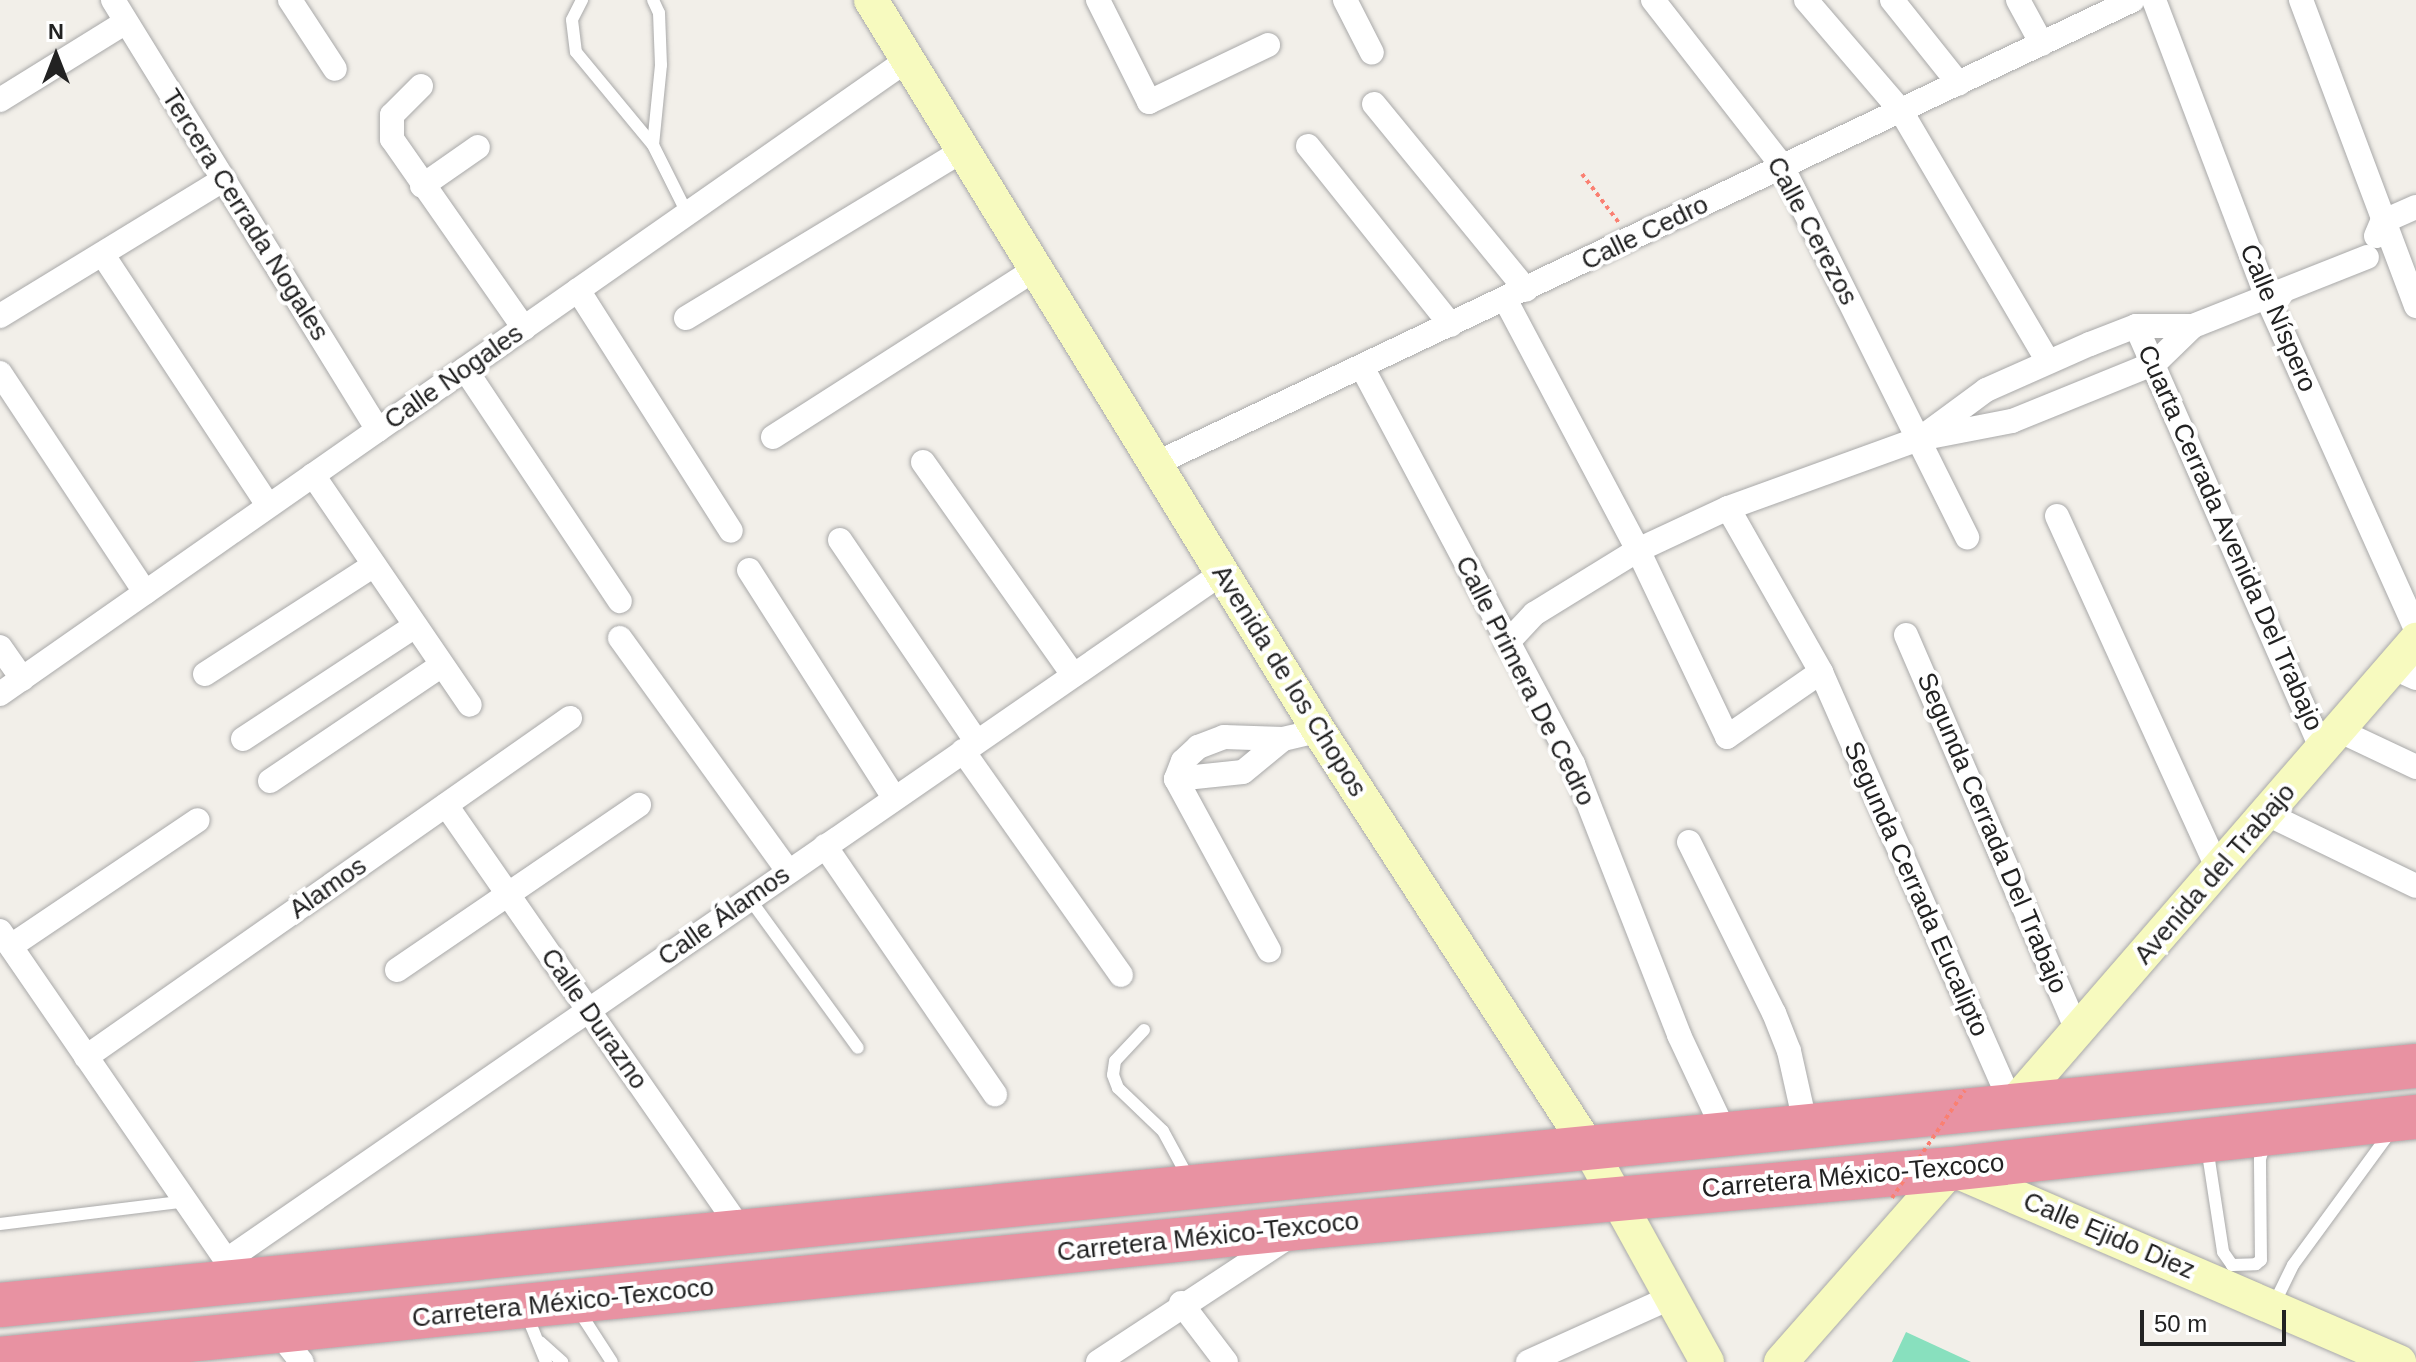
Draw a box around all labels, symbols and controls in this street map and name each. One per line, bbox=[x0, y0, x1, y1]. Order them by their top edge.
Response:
north arrow bbox=[16, 16, 96, 96]
text: N bbox=[48, 19, 64, 44]
street label: Tercera Cerrada Nogales bbox=[155, 84, 335, 346]
street label: Calle Cerezos bbox=[1760, 152, 1864, 310]
street label: Calle Cedro bbox=[1576, 189, 1714, 277]
street label: Calle Níspero bbox=[2233, 239, 2323, 397]
street label: Calle Nogales bbox=[379, 318, 529, 436]
street label: Cuarta Cerrada Avenida Del Trabajo bbox=[2130, 340, 2330, 736]
street label: Calle Primera De Cedro bbox=[1448, 551, 1602, 811]
street label: Avenida de los Chopos bbox=[1205, 560, 1373, 802]
street label: Segunda Cerrada Del Trabajo bbox=[1910, 668, 2074, 998]
street label: Segunda Cerrada Eucalipto bbox=[1837, 737, 1995, 1041]
street label: Avenida del Trabajo bbox=[2128, 777, 2302, 971]
street label: Alamos bbox=[284, 850, 372, 926]
street label: Calle Álamos bbox=[652, 859, 796, 973]
street label: Calle Durazno bbox=[534, 943, 654, 1095]
street label: Carretera México-Texcoco bbox=[1701, 1147, 2005, 1205]
street label: Calle Ejido Diez bbox=[2018, 1186, 2200, 1286]
street label: Carretera México-Texcoco bbox=[1055, 1206, 1361, 1268]
street label: Carretera México-Texcoco bbox=[410, 1272, 716, 1334]
scale bar bbox=[2144, 1294, 2290, 1344]
text: 50 m bbox=[2154, 1310, 2207, 1337]

